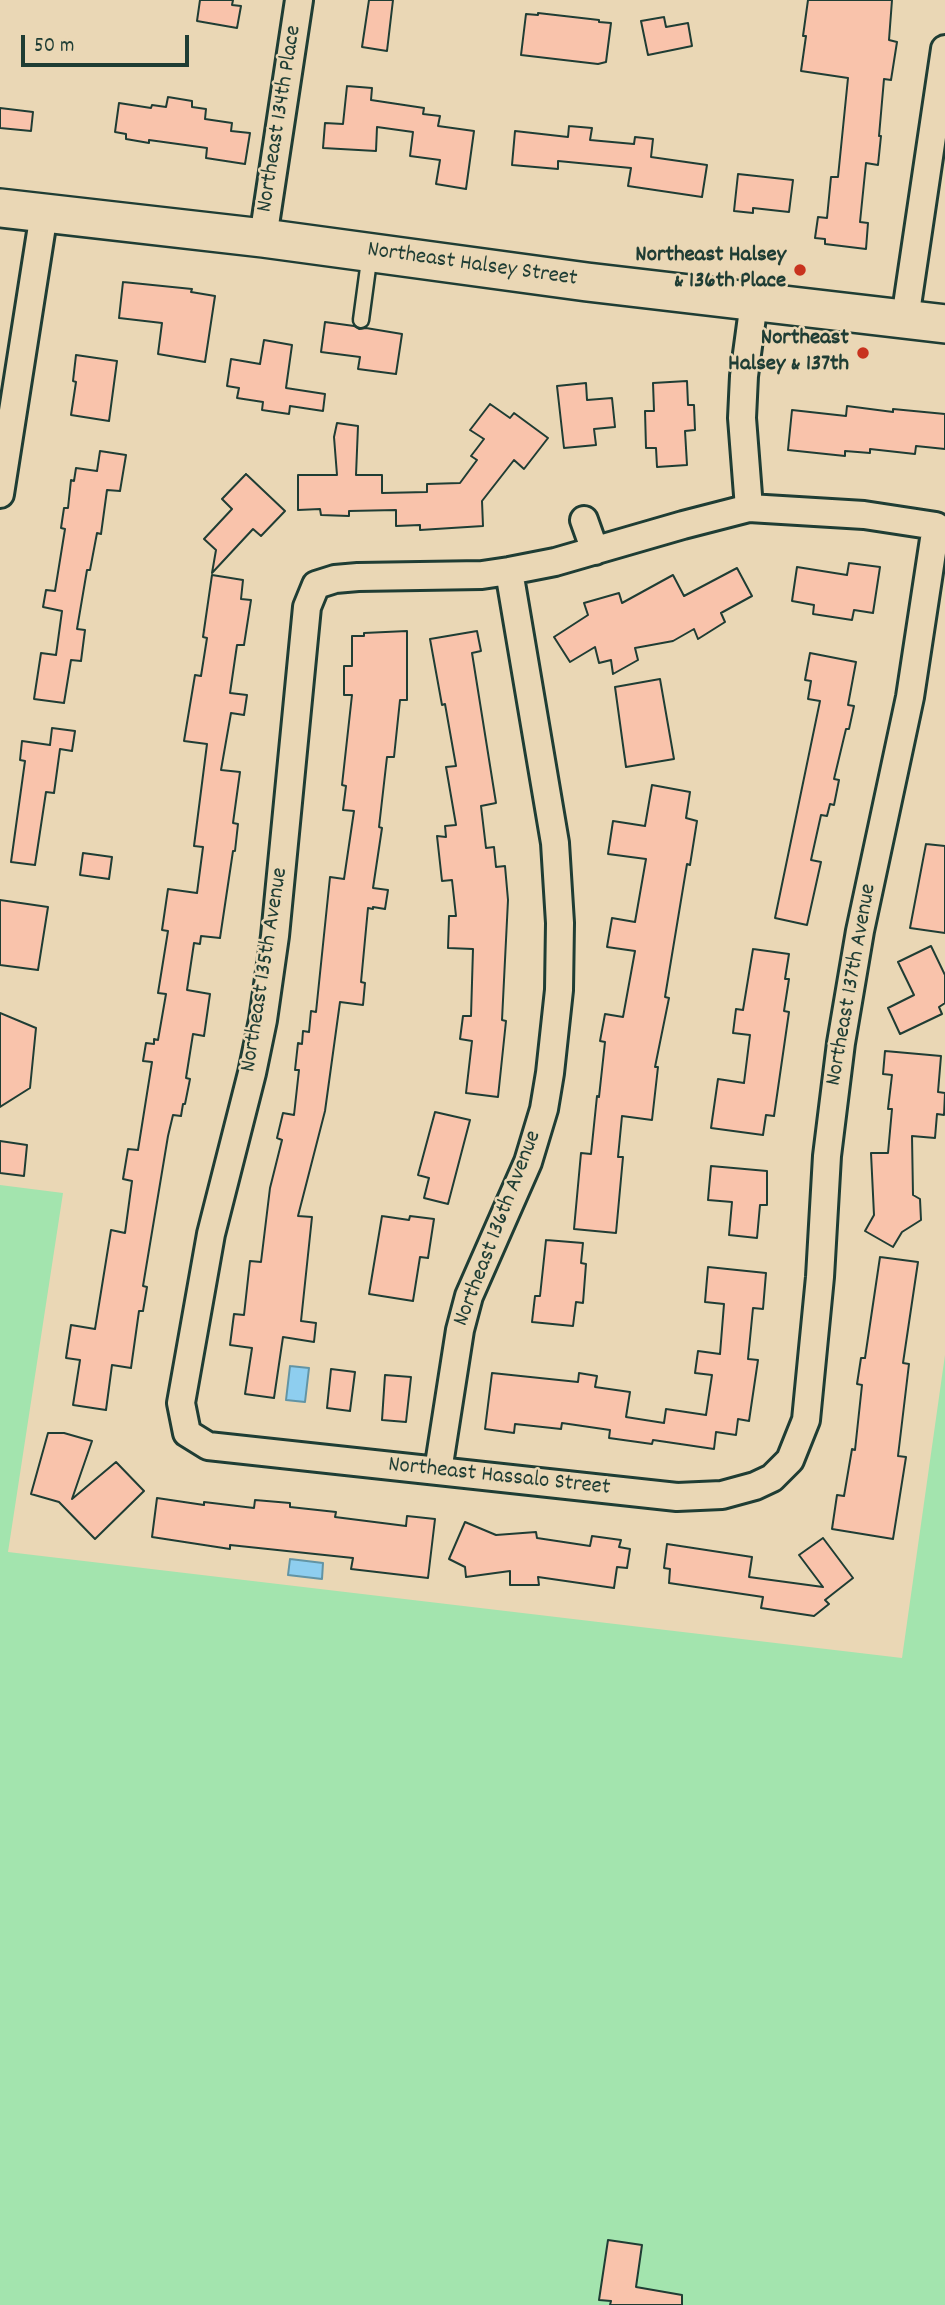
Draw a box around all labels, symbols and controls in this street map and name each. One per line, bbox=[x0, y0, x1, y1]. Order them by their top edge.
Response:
scale bar bbox=[24, 21, 192, 65]
street label: Northeast 134th Place bbox=[253, 24, 309, 214]
text: 50 m bbox=[34, 32, 74, 62]
street label: Northeast Halsey Street bbox=[365, 238, 579, 294]
place label: Northeast Halsey & 136th Place bbox=[635, 243, 786, 297]
marker: Northeast Halsey & 136th Place bbox=[792, 262, 808, 278]
place label: Northeast Halsey & 137th bbox=[728, 326, 849, 380]
marker: Northeast Halsey & 137th bbox=[855, 345, 871, 361]
street label: Northeast 135th Avenue bbox=[236, 866, 296, 1074]
street label: Northeast 137th Avenue bbox=[822, 882, 884, 1088]
street label: Northeast 136th Avenue bbox=[449, 1127, 549, 1331]
street label: Northeast Hassalo Street bbox=[387, 1453, 611, 1503]

